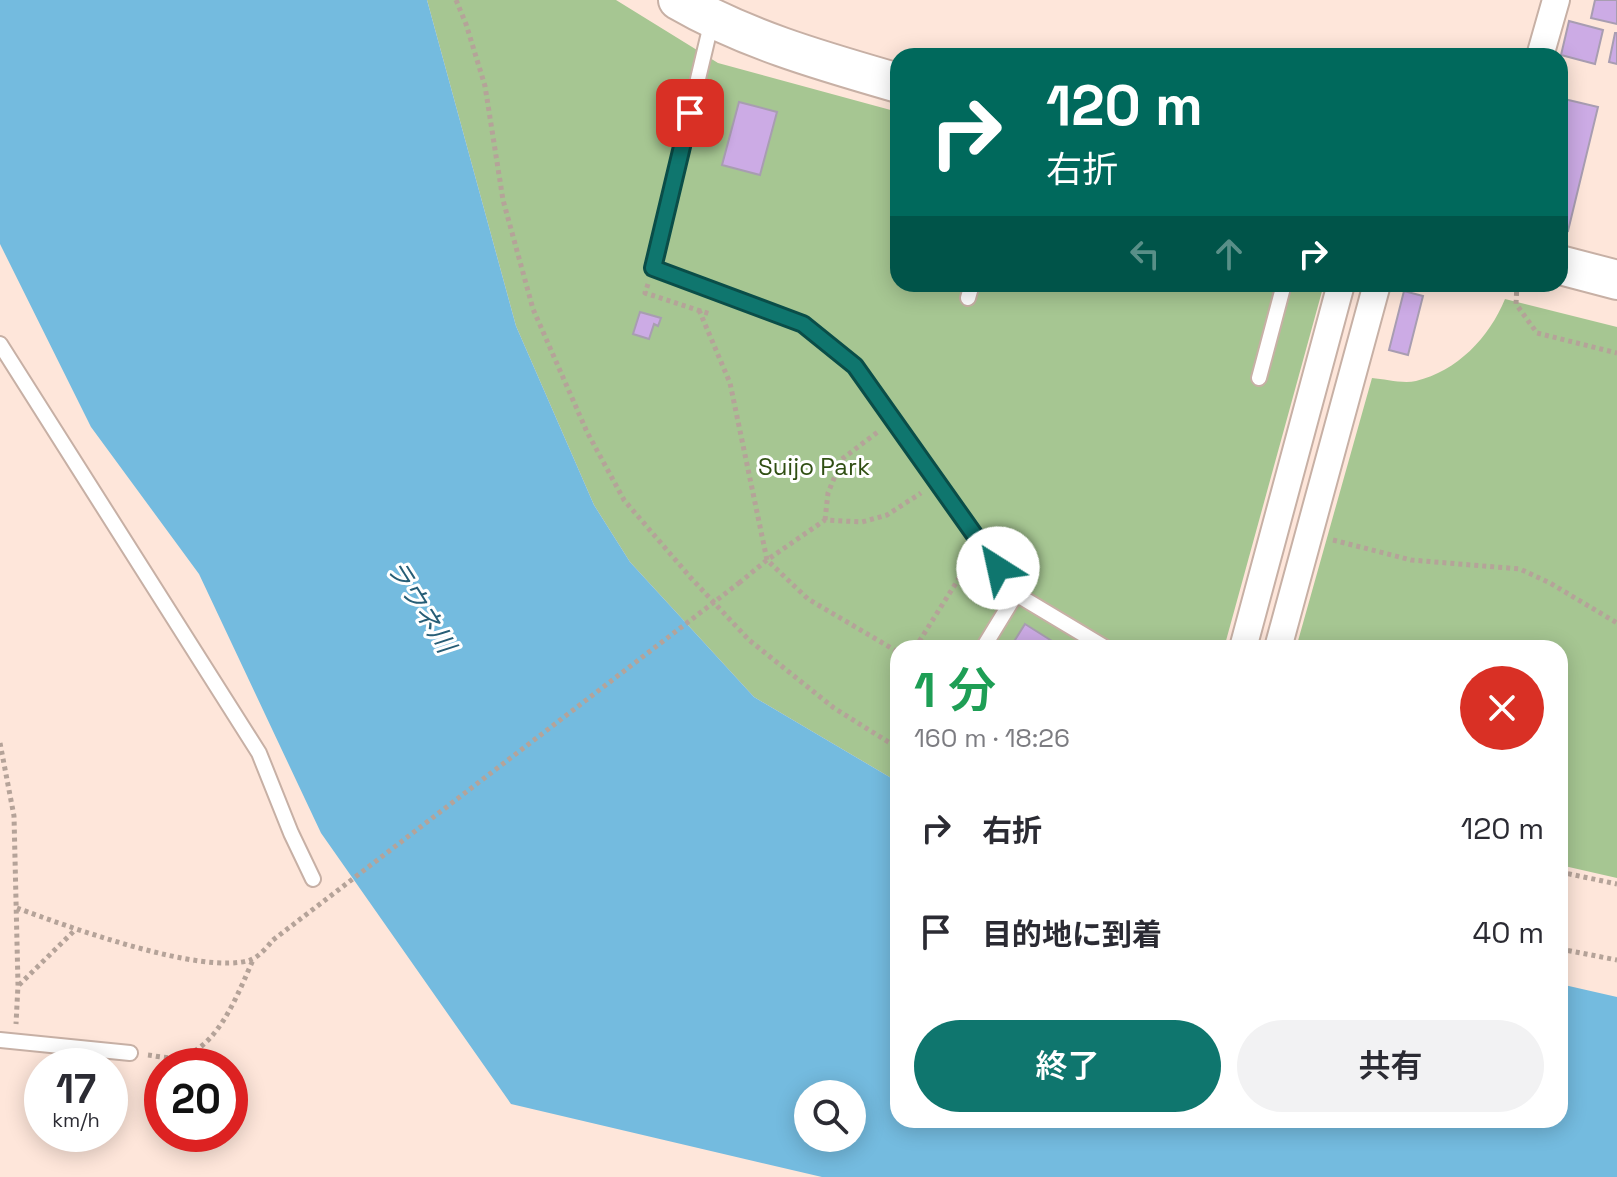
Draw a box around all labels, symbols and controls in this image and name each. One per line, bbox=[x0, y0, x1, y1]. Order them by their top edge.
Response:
text: 120 m bbox=[1046, 70, 1203, 141]
pin bbox=[656, 79, 724, 147]
icon: right bbox=[914, 80, 1018, 184]
icon: arrive bbox=[668, 91, 712, 135]
text: 右折 bbox=[1046, 147, 1118, 193]
icon: left bbox=[1123, 232, 1167, 276]
icon: ahead bbox=[1207, 232, 1251, 276]
icon: right bbox=[1291, 232, 1335, 276]
park label: Suijo Park bbox=[758, 451, 870, 482]
position arrow bbox=[956, 526, 1040, 610]
water label: ラウネ川 bbox=[379, 553, 465, 662]
text: 1 分 bbox=[914, 660, 996, 721]
button: close bbox=[1460, 666, 1544, 750]
text: 160 m · 18:26 bbox=[914, 721, 1070, 755]
icon: right bbox=[914, 806, 958, 850]
text: 120 m bbox=[1461, 809, 1544, 848]
text: 右折 bbox=[982, 811, 1042, 850]
icon: arrive bbox=[914, 910, 958, 954]
text: 40 m bbox=[1473, 913, 1544, 952]
text: 目的地に到着 bbox=[982, 915, 1162, 954]
button: 終了 bbox=[914, 1020, 1221, 1112]
button: 共有 bbox=[1237, 1020, 1544, 1112]
speed limit sign: 20 bbox=[144, 1048, 248, 1152]
text: 17 bbox=[56, 1064, 96, 1115]
map controls bbox=[794, 1080, 866, 1152]
button: search bbox=[794, 1080, 866, 1152]
text: km/h bbox=[52, 1107, 100, 1133]

